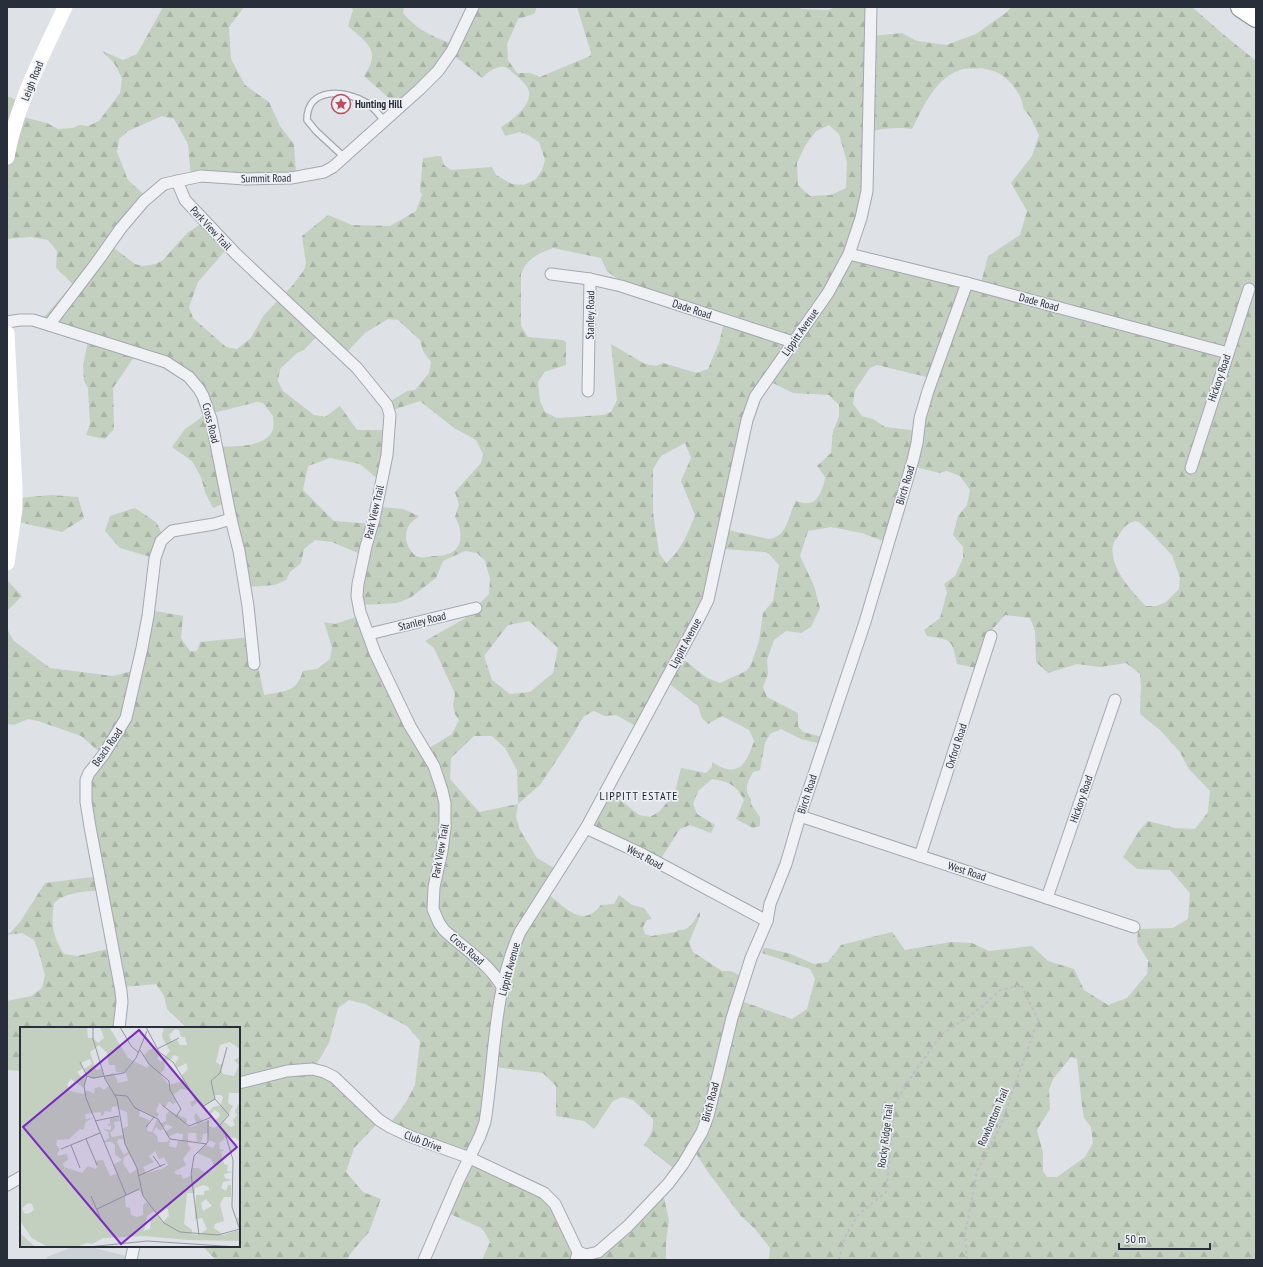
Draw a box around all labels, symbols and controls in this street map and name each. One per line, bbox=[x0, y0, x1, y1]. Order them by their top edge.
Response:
street label: Leigh Road bbox=[18, 59, 46, 103]
place icon: Hunting Hill bbox=[330, 93, 352, 115]
place label: Hunting Hill bbox=[355, 97, 402, 111]
street label: Summit Road bbox=[241, 171, 292, 185]
street label: Park View Trail bbox=[187, 203, 235, 253]
street label: Stanley Road bbox=[583, 290, 597, 340]
street label: Dade Road bbox=[1018, 290, 1061, 314]
street label: Dade Road bbox=[671, 296, 714, 322]
street label: Lippitt Avenue bbox=[779, 305, 822, 358]
street label: Hickory Road bbox=[1204, 352, 1234, 403]
street label: Cross Road bbox=[199, 401, 223, 445]
street label: Birch Road bbox=[892, 463, 918, 506]
street label: Park View Trail bbox=[361, 483, 387, 540]
street label: Stanley Road bbox=[397, 608, 448, 634]
street label: Lippitt Avenue bbox=[666, 615, 704, 670]
street label: Oxford Road bbox=[942, 721, 970, 770]
street label: Beach Road bbox=[89, 725, 125, 769]
street label: Birch Road bbox=[794, 772, 820, 815]
street label: Hickory Road bbox=[1066, 773, 1096, 824]
district label: LIPPITT ESTATE bbox=[599, 788, 679, 803]
street label: Park View Trail bbox=[428, 822, 452, 879]
street label: West Road bbox=[624, 842, 666, 873]
street label: West Road bbox=[946, 858, 988, 884]
street label: Cross Road bbox=[447, 930, 487, 968]
street label: Lippitt Avenue bbox=[495, 940, 523, 997]
inset map bbox=[20, 1027, 240, 1247]
street label: Birch Road bbox=[698, 1080, 722, 1123]
street label: Rowbottom Trail bbox=[974, 1085, 1012, 1148]
street label: Rocky Ridge Trail bbox=[874, 1103, 896, 1169]
street label: Club Drive bbox=[402, 1127, 444, 1155]
scale bar bbox=[1119, 1225, 1210, 1251]
text: 50 m bbox=[1125, 1231, 1146, 1246]

